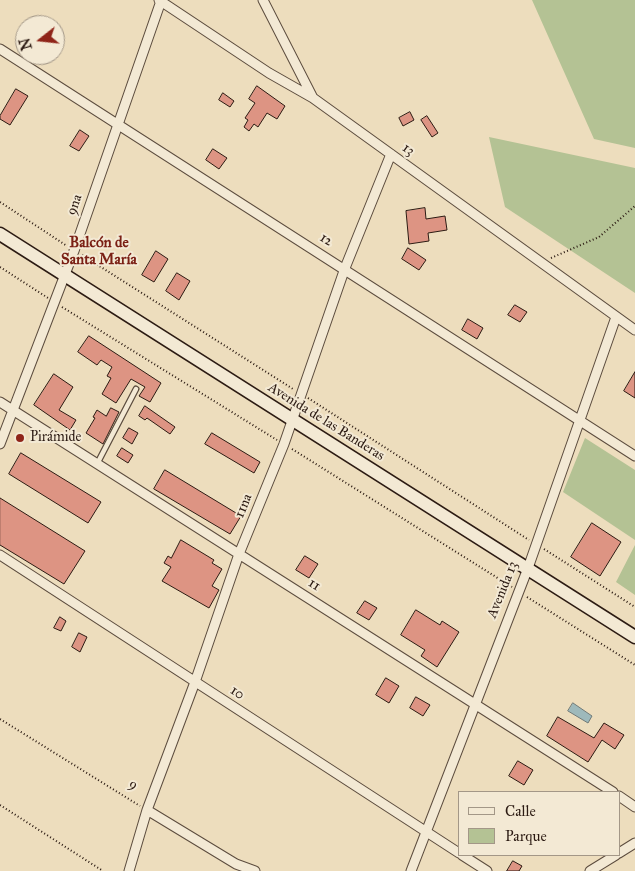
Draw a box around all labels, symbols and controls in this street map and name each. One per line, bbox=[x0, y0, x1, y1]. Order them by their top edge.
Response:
north arrow bbox=[15, 15, 65, 65]
text: N bbox=[16, 36, 36, 52]
street label: 13 bbox=[399, 140, 417, 160]
street label: 9na bbox=[64, 192, 86, 218]
street label: 12 bbox=[316, 230, 336, 250]
district label: Balcón de Santa María bbox=[61, 234, 137, 269]
street label: Avenida de las Banderas bbox=[265, 379, 387, 465]
place label: Pirámide bbox=[30, 430, 81, 446]
marker: Pirámide bbox=[14, 432, 26, 444]
street label: 11na bbox=[232, 491, 256, 521]
street label: Avenida 13 bbox=[484, 559, 522, 621]
street label: 11 bbox=[305, 575, 323, 595]
street label: 10 bbox=[227, 682, 247, 704]
street label: 9 bbox=[125, 776, 141, 794]
legend bbox=[458, 791, 620, 856]
text: Calle bbox=[505, 802, 536, 820]
text: Parque bbox=[505, 827, 547, 845]

